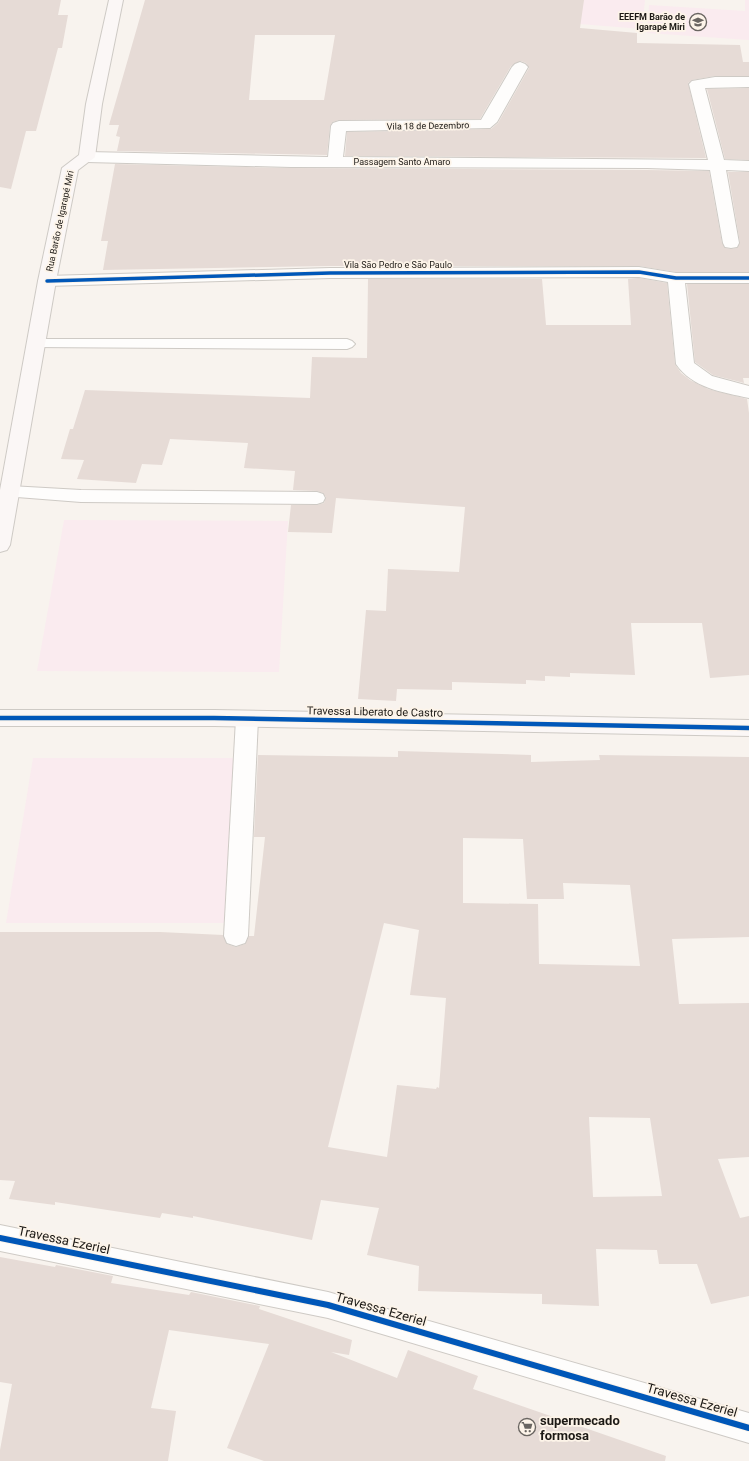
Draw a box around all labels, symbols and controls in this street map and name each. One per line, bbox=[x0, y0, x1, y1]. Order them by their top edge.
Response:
place label: EEEFM Barão de Igarapé Miri bbox=[619, 12, 685, 32]
school or university icon: EEEFM Barão de Igarapé Miri bbox=[688, 12, 708, 32]
street label: Vila 18 de Dezembro bbox=[387, 120, 469, 132]
street label: Passagem Santo Amaro bbox=[354, 157, 450, 167]
street label: Rua Barão de Igarapé Miri bbox=[44, 170, 76, 272]
street label: Vila São Pedro e São Paulo bbox=[344, 260, 452, 270]
street label: Travessa Liberato de Castro bbox=[307, 704, 443, 720]
street label: Travessa Ezeriel bbox=[17, 1223, 111, 1257]
street label: Travessa Ezeriel bbox=[334, 1289, 428, 1329]
street label: Travessa Ezeriel bbox=[645, 1380, 739, 1420]
place label: supermecado formosa bbox=[540, 1413, 620, 1443]
supermarket icon: supermecado formosa bbox=[517, 1417, 537, 1437]

